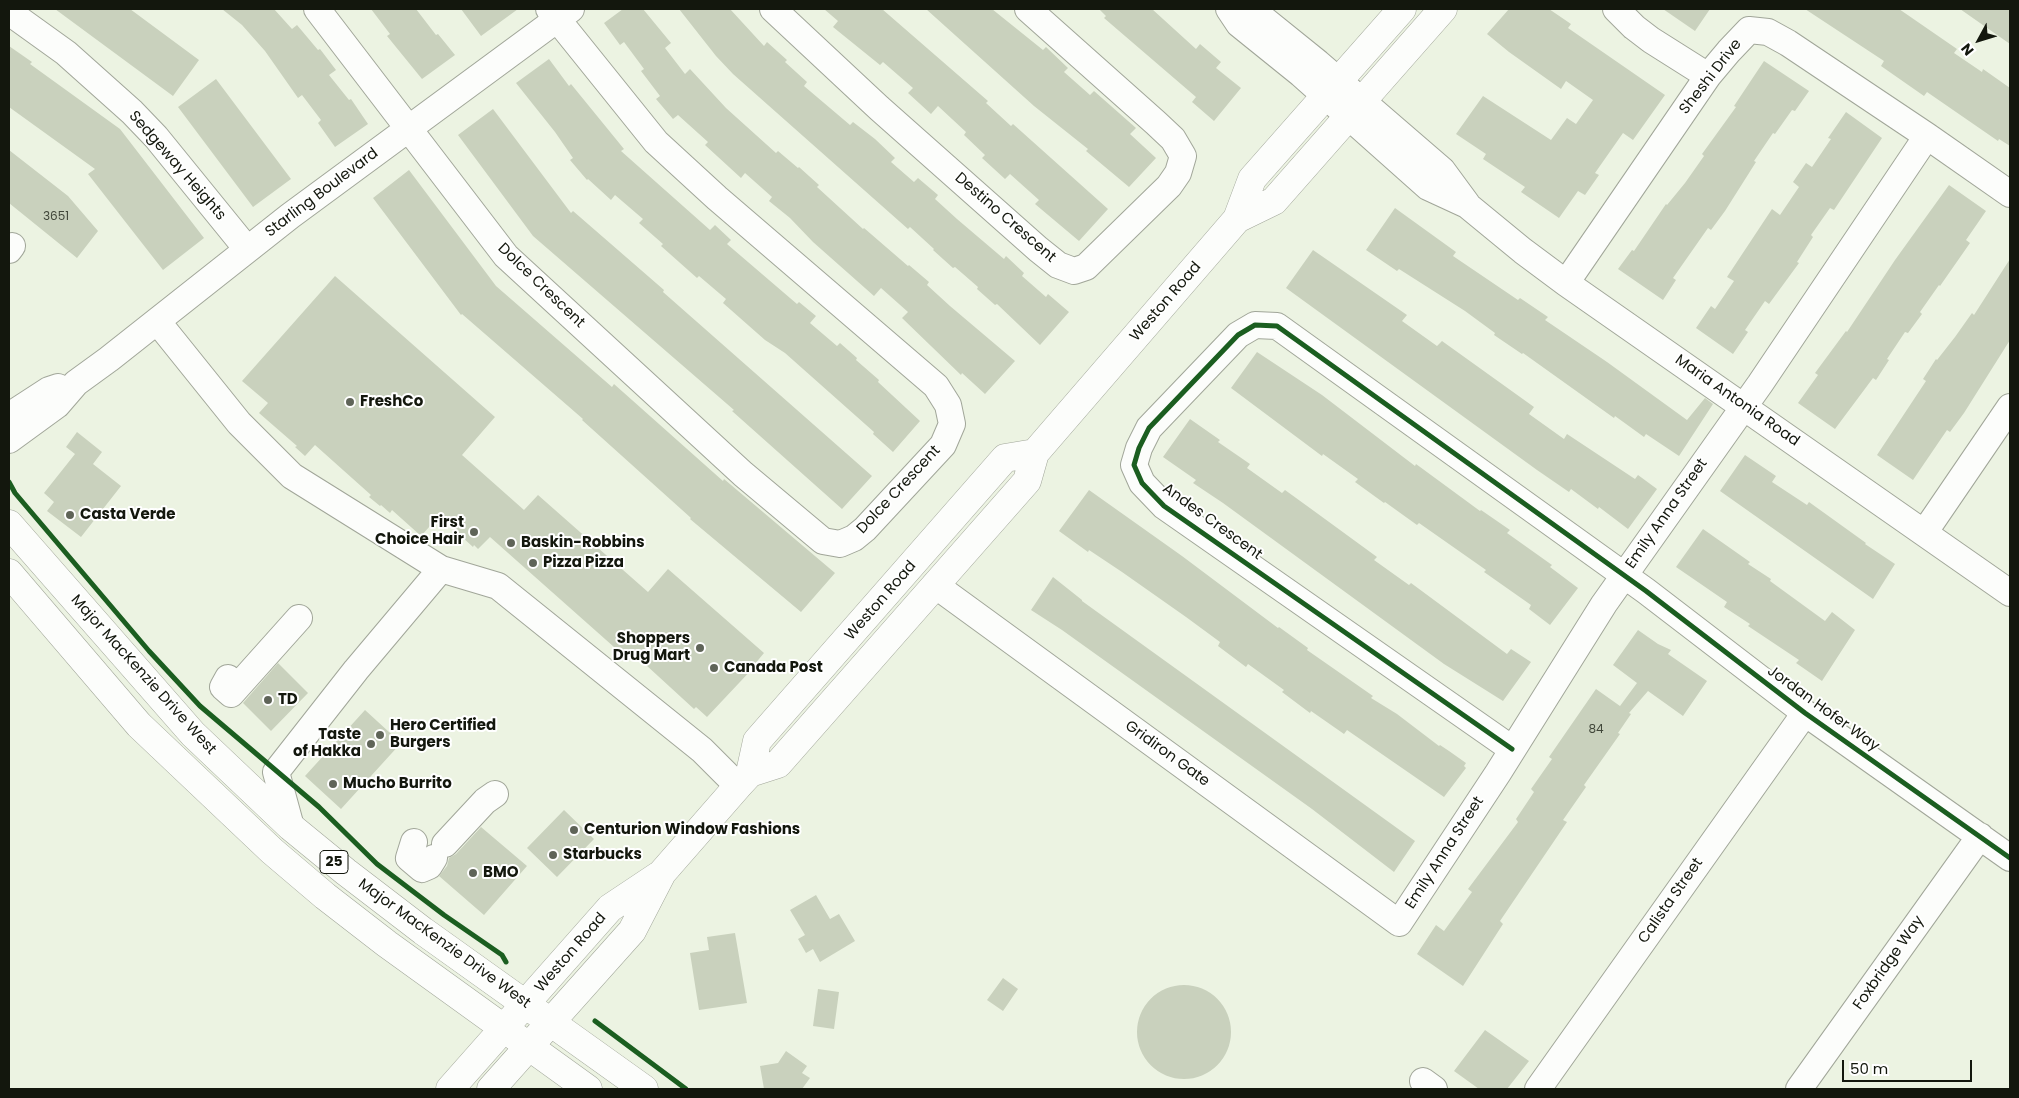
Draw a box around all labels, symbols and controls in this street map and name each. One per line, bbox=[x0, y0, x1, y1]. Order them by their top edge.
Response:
north arrow bbox=[1954, 15, 2004, 65]
street label: Sheshi Drive bbox=[1676, 36, 1746, 118]
text: N bbox=[1956, 39, 1978, 60]
street label: Sedgeway Heights bbox=[125, 108, 229, 224]
street label: Starling Boulevard bbox=[262, 145, 382, 241]
street label: Destino Crescent bbox=[951, 169, 1059, 267]
house number: 3651 bbox=[43, 210, 69, 224]
street label: Dolce Crescent bbox=[494, 240, 588, 332]
street label: Weston Road bbox=[1127, 259, 1205, 345]
street label: Maria Antonia Road bbox=[1671, 351, 1803, 451]
place label: FreshCo bbox=[360, 393, 423, 411]
marker: FreshCo bbox=[344, 396, 356, 408]
street label: Dolce Crescent bbox=[854, 442, 944, 538]
street label: Emily Anna Street bbox=[1622, 455, 1712, 573]
street label: Andes Crescent bbox=[1159, 480, 1265, 564]
place label: Casta Verde bbox=[80, 506, 175, 524]
marker: Casta Verde bbox=[64, 509, 76, 521]
place label: First Choice Hair bbox=[375, 514, 464, 549]
marker: First Choice Hair bbox=[468, 526, 480, 538]
place label: Baskin-Robbins bbox=[521, 534, 645, 552]
marker: Baskin-Robbins bbox=[505, 537, 517, 549]
place label: Pizza Pizza bbox=[543, 554, 624, 572]
marker: Pizza Pizza bbox=[527, 557, 539, 569]
street label: Weston Road bbox=[842, 558, 920, 644]
street label: Major MacKenzie Drive West bbox=[66, 591, 220, 759]
place label: Shoppers Drug Mart bbox=[613, 630, 690, 665]
marker: Shoppers Drug Mart bbox=[694, 642, 706, 654]
place label: Canada Post bbox=[724, 659, 823, 677]
marker: Canada Post bbox=[708, 662, 720, 674]
street label: Jordan Hofer Way bbox=[1763, 662, 1883, 756]
place label: TD bbox=[278, 691, 298, 709]
marker: TD bbox=[262, 694, 274, 706]
place label: Hero Certified Burgers bbox=[390, 717, 496, 752]
street label: Gridiron Gate bbox=[1121, 717, 1213, 791]
house number: 84 bbox=[1588, 723, 1604, 737]
place label: Taste of Hakka bbox=[293, 726, 361, 761]
marker: Hero Certified Burgers bbox=[374, 729, 386, 741]
marker: Taste of Hakka bbox=[365, 738, 377, 750]
place label: Mucho Burrito bbox=[343, 775, 452, 793]
marker: Mucho Burrito bbox=[327, 778, 339, 790]
street label: Emily Anna Street bbox=[1402, 793, 1488, 913]
place label: Centurion Window Fashions bbox=[584, 821, 800, 839]
marker: Centurion Window Fashions bbox=[568, 824, 580, 836]
place label: Starbucks bbox=[563, 846, 642, 864]
marker: Starbucks bbox=[547, 849, 559, 861]
road number: 25 bbox=[320, 850, 348, 874]
street label: Calista Street bbox=[1635, 855, 1707, 947]
place label: BMO bbox=[483, 864, 518, 882]
marker: BMO bbox=[467, 867, 479, 879]
street label: Major MacKenzie Drive West bbox=[354, 875, 534, 1013]
street label: Weston Road bbox=[532, 910, 610, 996]
street label: Foxbridge Way bbox=[1850, 913, 1928, 1013]
scale bar bbox=[1844, 1050, 1974, 1082]
text: 50 m bbox=[1850, 1058, 1888, 1079]

